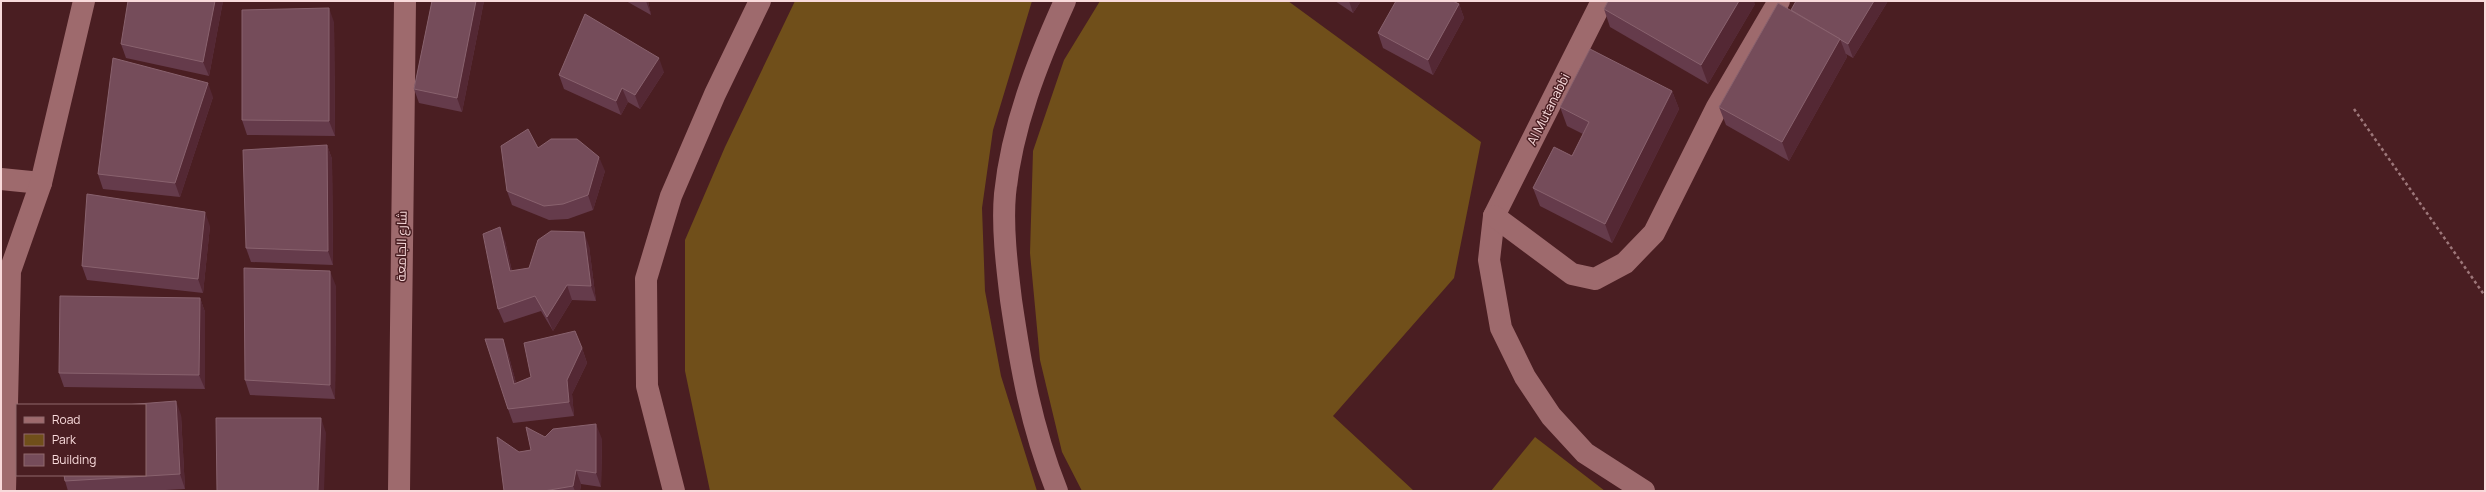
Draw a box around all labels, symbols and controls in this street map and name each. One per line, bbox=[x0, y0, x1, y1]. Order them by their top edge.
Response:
street label: Al Mutanabbi bbox=[1522, 70, 1574, 148]
street label: شارع الجامعة bbox=[391, 211, 411, 281]
legend bbox=[16, 404, 146, 476]
text: Road bbox=[52, 411, 80, 428]
text: Park bbox=[52, 431, 77, 448]
text: Building bbox=[52, 451, 96, 468]

